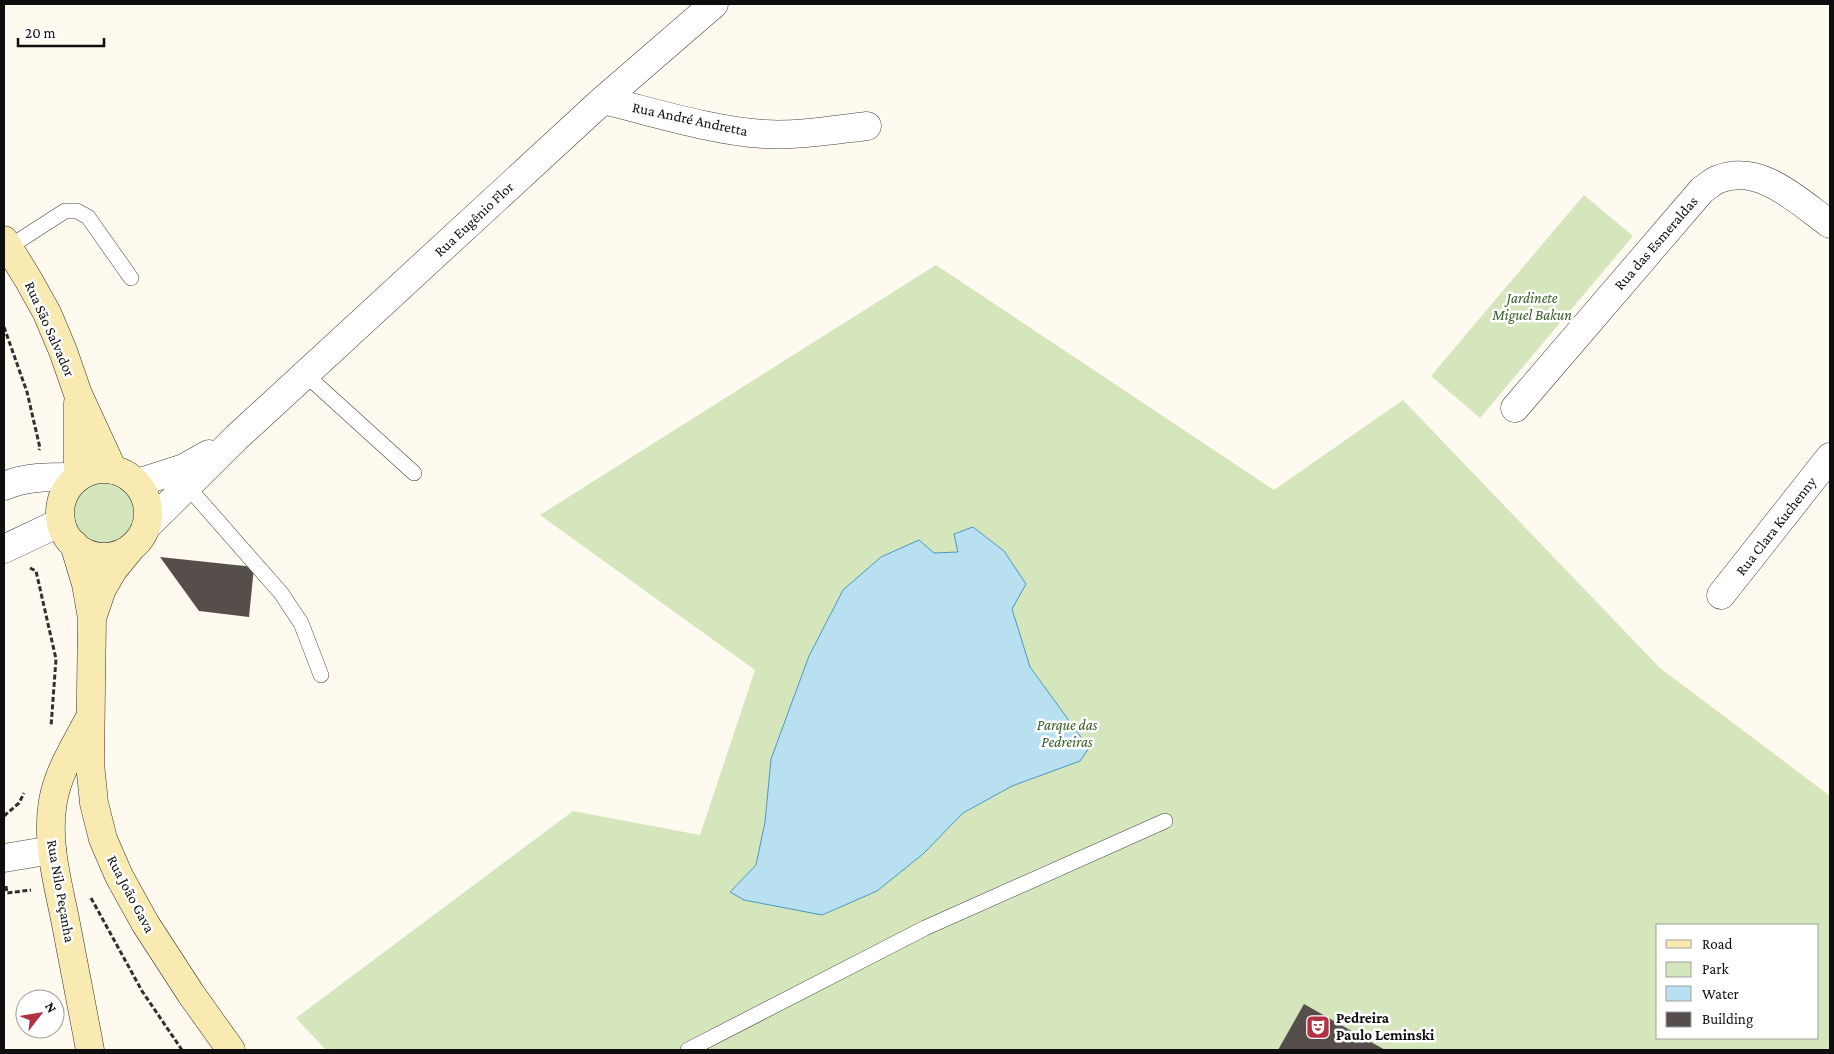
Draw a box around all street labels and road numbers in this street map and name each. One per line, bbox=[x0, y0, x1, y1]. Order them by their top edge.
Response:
street label: Rua André Andretta bbox=[631, 99, 749, 139]
street label: Rua Eugênio Flor bbox=[431, 178, 518, 260]
street label: Rua das Esmeraldas bbox=[1611, 193, 1701, 293]
street label: Rua São Salvador bbox=[22, 279, 78, 380]
street label: Rua Clara Kuchenny bbox=[1733, 474, 1820, 579]
street label: Rua Nilo Peçanha bbox=[43, 838, 78, 944]
street label: Rua João Gava bbox=[103, 853, 158, 936]

